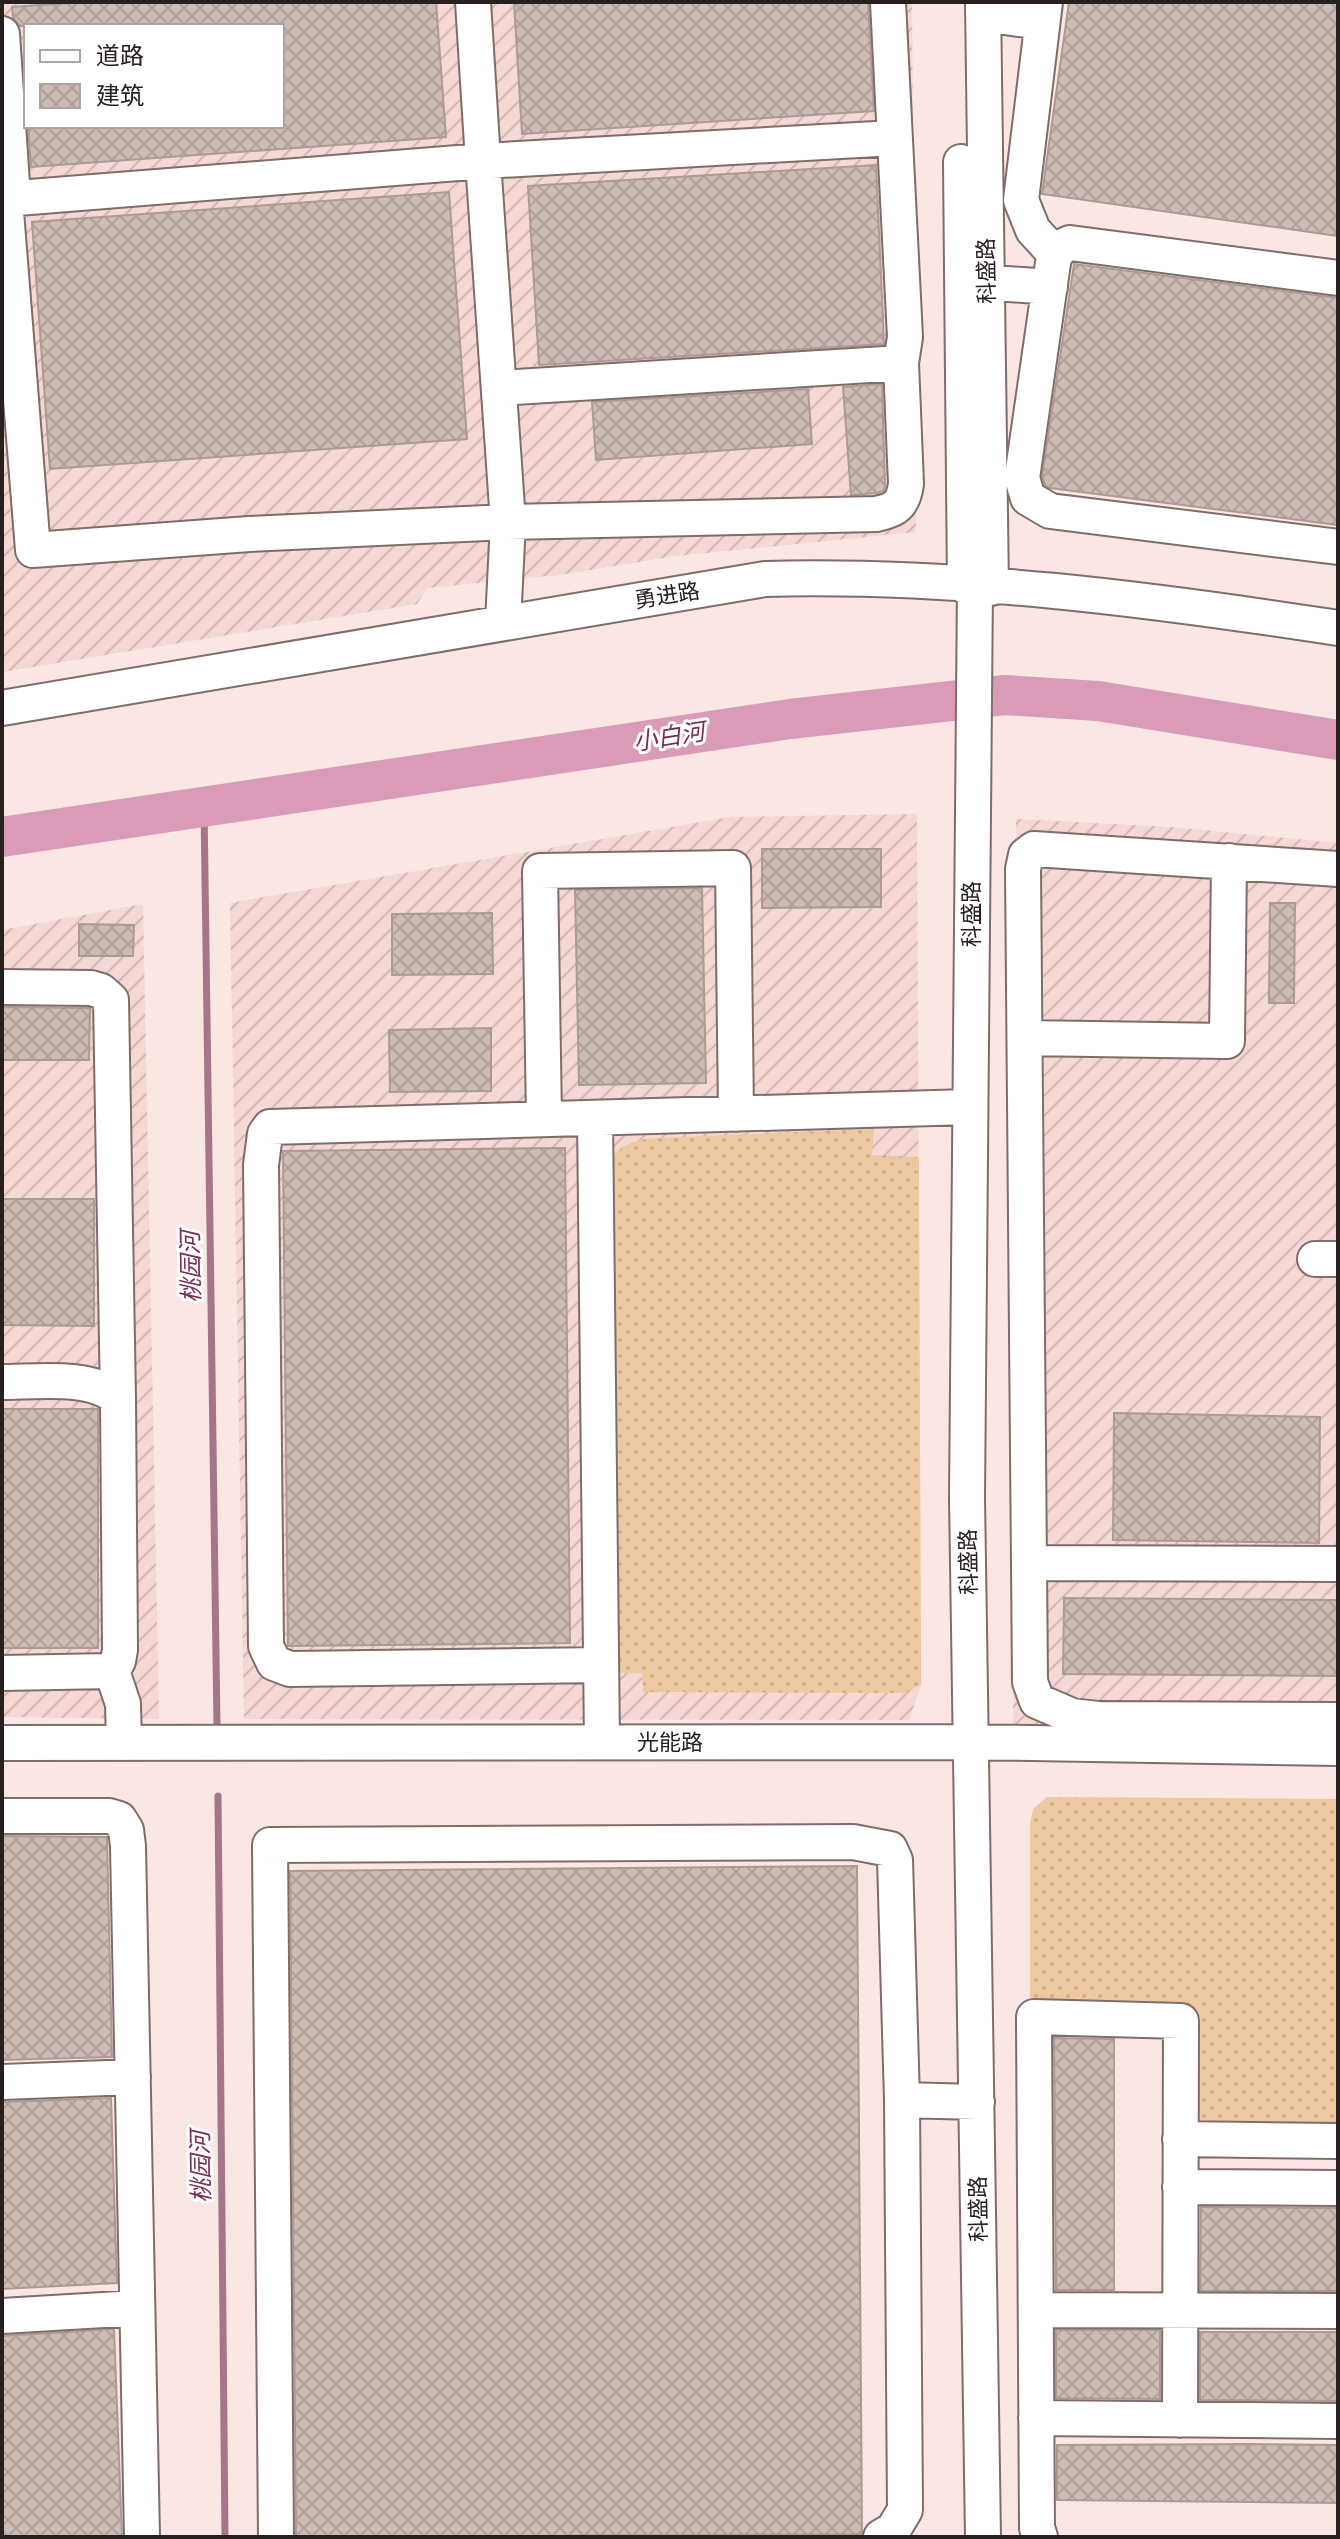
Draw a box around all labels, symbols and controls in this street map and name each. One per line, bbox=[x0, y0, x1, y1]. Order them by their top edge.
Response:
legend bbox=[24, 24, 284, 128]
text: 道路 bbox=[96, 42, 144, 70]
text: 建筑 bbox=[96, 82, 144, 110]
street label: 科盛路 bbox=[973, 238, 1000, 304]
street label: 勇进路 bbox=[633, 578, 702, 613]
water label: 小白河 bbox=[631, 717, 711, 756]
street label: 科盛路 bbox=[959, 881, 984, 947]
water label: 桃园河 bbox=[176, 1227, 206, 1303]
street label: 科盛路 bbox=[955, 1529, 982, 1595]
street label: 光能路 bbox=[637, 1730, 703, 1755]
water label: 桃园河 bbox=[186, 2127, 216, 2203]
street label: 科盛路 bbox=[965, 2176, 992, 2242]

